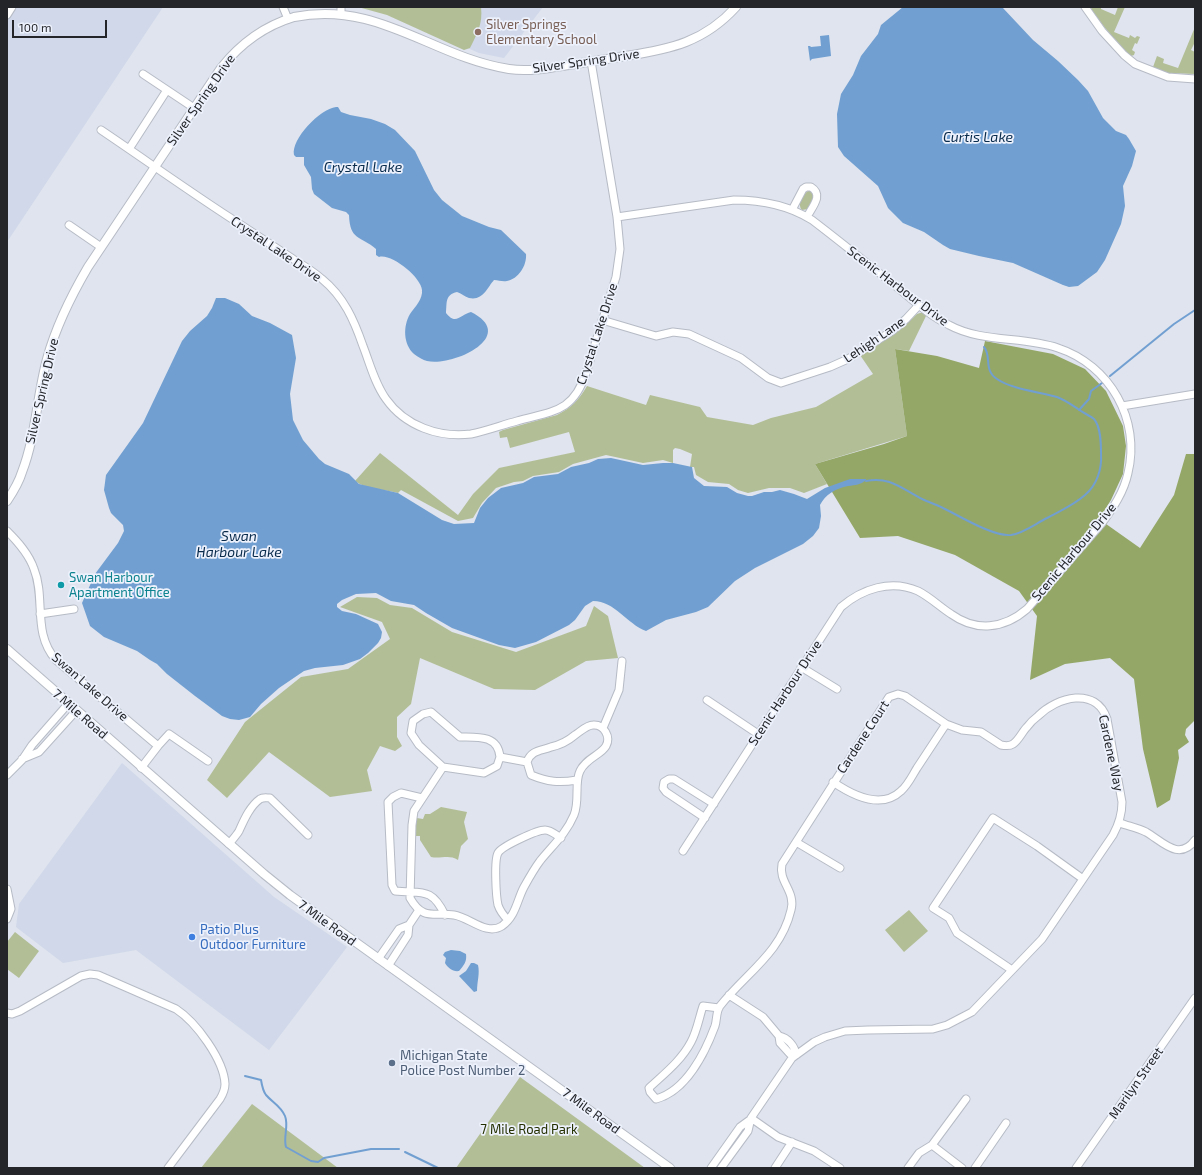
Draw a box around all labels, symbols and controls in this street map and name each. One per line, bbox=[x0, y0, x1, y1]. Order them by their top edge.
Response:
scale bar bbox=[14, 12, 109, 38]
place label: Silver Springs Elementary School bbox=[486, 17, 597, 48]
text: 100 m bbox=[19, 20, 51, 34]
marker: Silver Springs Elementary School bbox=[473, 27, 483, 37]
street label: Silver Spring Drive bbox=[532, 46, 640, 76]
street label: Silver Spring Drive bbox=[164, 51, 238, 149]
water label: Curtis Lake bbox=[943, 129, 1013, 145]
water label: Crystal Lake bbox=[324, 159, 402, 175]
street label: Crystal Lake Drive bbox=[228, 213, 324, 285]
street label: Scenic Harbour Drive bbox=[844, 243, 952, 329]
street label: Crystal Lake Drive bbox=[573, 281, 621, 387]
street label: Lehigh Lane bbox=[840, 314, 908, 366]
street label: Silver Spring Drive bbox=[22, 337, 62, 445]
street label: Scenic Harbour Drive bbox=[1029, 500, 1119, 604]
water label: Swan Harbour Lake bbox=[196, 528, 282, 560]
place label: Swan Harbour Apartment Office bbox=[69, 570, 170, 601]
marker: Swan Harbour Apartment Office bbox=[56, 580, 66, 590]
street label: Scenic Harbour Drive bbox=[745, 637, 825, 749]
street label: Swan Lake Drive bbox=[48, 649, 132, 725]
street label: 7 Mile Road bbox=[49, 686, 111, 742]
street label: Cardene Court bbox=[834, 698, 892, 776]
street label: Cardene Way bbox=[1095, 713, 1127, 793]
street label: 7 Mile Road bbox=[295, 897, 359, 949]
place label: Patio Plus Outdoor Furniture bbox=[200, 922, 306, 953]
marker: Patio Plus Outdoor Furniture bbox=[187, 932, 197, 942]
street label: Marilyn Street bbox=[1106, 1044, 1166, 1122]
place label: Michigan State Police Post Number 2 bbox=[400, 1048, 525, 1079]
marker: Michigan State Police Post Number 2 bbox=[387, 1058, 397, 1068]
street label: 7 Mile Road bbox=[559, 1085, 623, 1137]
park label: 7 Mile Road Park bbox=[480, 1122, 578, 1138]

